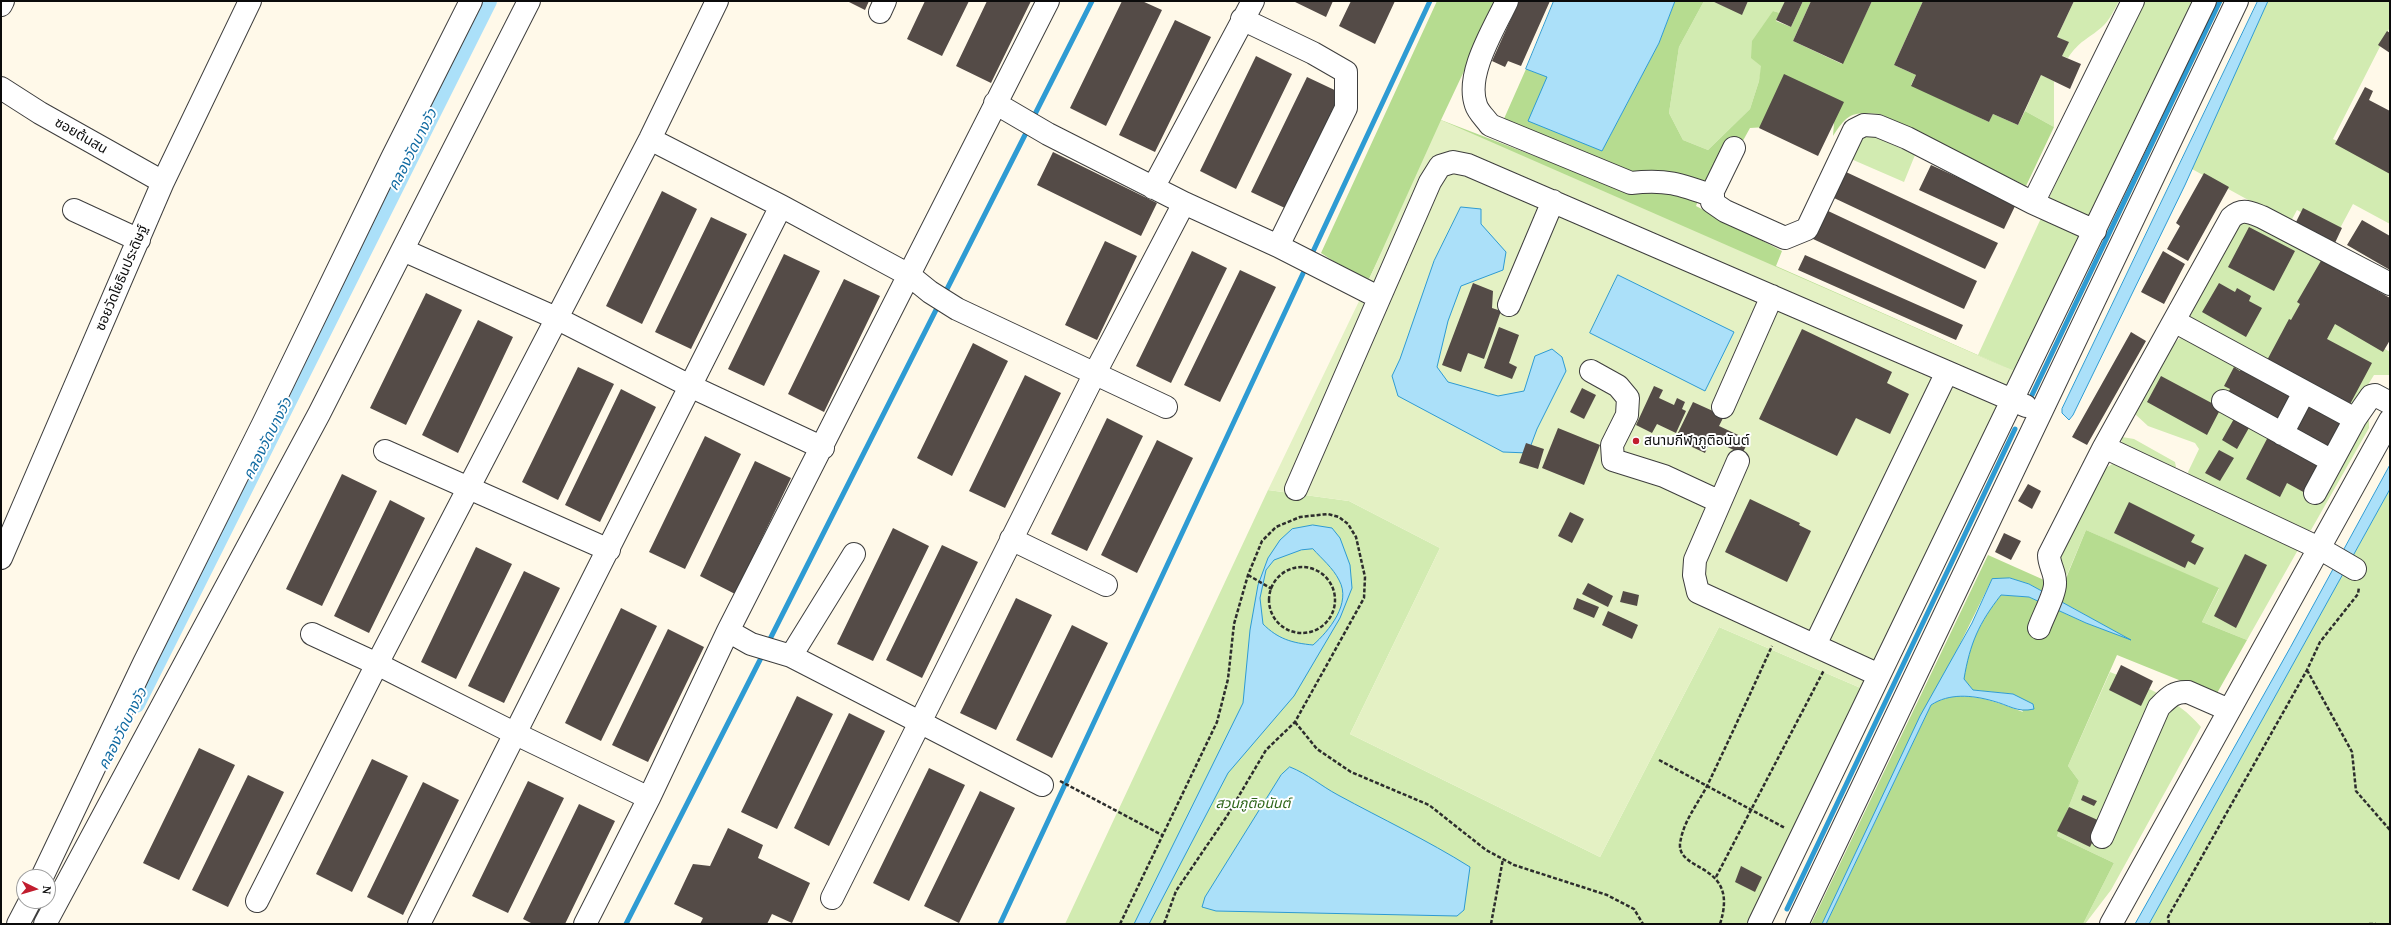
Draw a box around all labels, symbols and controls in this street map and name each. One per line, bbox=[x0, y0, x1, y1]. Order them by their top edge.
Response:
water label: คลองวัดบางวัว bbox=[385, 106, 441, 194]
street label: ซอยต้นสน bbox=[52, 114, 110, 158]
street label: ซอยวัดโยธินประดิษฐ์ bbox=[92, 223, 152, 333]
water label: คลองวัดบางวัว bbox=[240, 395, 296, 483]
place label: สนามกีฬาภูติอนันต์ bbox=[1644, 433, 1750, 449]
marker: สนามกีฬาภูติอนันต์ bbox=[1631, 436, 1641, 446]
water label: คลองวัดบางวัว bbox=[95, 685, 151, 773]
park label: สวนภูติอนันต์ bbox=[1216, 796, 1290, 812]
north arrow bbox=[16, 869, 56, 909]
text: N bbox=[40, 885, 54, 895]

